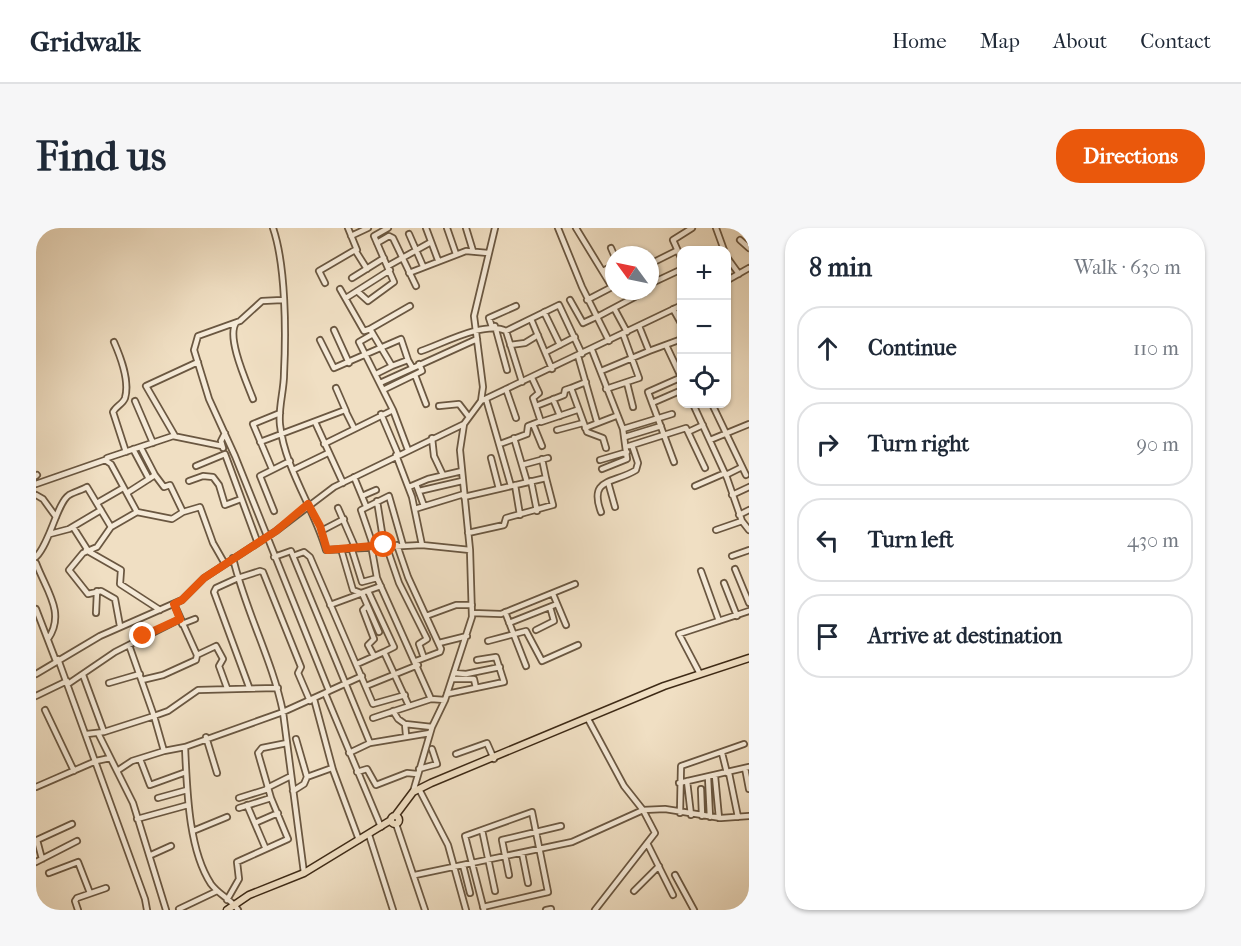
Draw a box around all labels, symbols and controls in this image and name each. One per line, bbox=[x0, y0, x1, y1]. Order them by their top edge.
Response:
text: Gridwalk bbox=[30, 25, 141, 58]
text: Home bbox=[892, 29, 947, 53]
text: Map bbox=[980, 29, 1020, 53]
text: About bbox=[1053, 29, 1107, 53]
text: Contact bbox=[1140, 29, 1211, 53]
button: Directions bbox=[1056, 129, 1205, 183]
text: Find us bbox=[36, 132, 166, 181]
north arrow bbox=[605, 246, 659, 300]
map controls bbox=[677, 246, 731, 408]
button: + bbox=[677, 246, 731, 300]
text: 8 min bbox=[809, 252, 872, 283]
text: Walk · 630 m bbox=[1074, 256, 1181, 279]
button: − bbox=[677, 300, 731, 354]
icon: ahead bbox=[811, 332, 844, 365]
text: Continue bbox=[868, 335, 957, 361]
text: 110 m bbox=[1133, 337, 1179, 360]
button: locate bbox=[677, 354, 731, 408]
icon: right bbox=[811, 428, 844, 461]
text: Turn right bbox=[868, 431, 969, 457]
text: 90 m bbox=[1137, 433, 1179, 456]
icon: left bbox=[811, 524, 844, 557]
text: Turn left bbox=[868, 527, 954, 553]
text: 430 m bbox=[1127, 529, 1179, 552]
route start bbox=[370, 531, 396, 557]
icon: arrive bbox=[811, 620, 844, 653]
route end bbox=[129, 622, 155, 648]
text: Arrive at destination bbox=[868, 623, 1062, 649]

